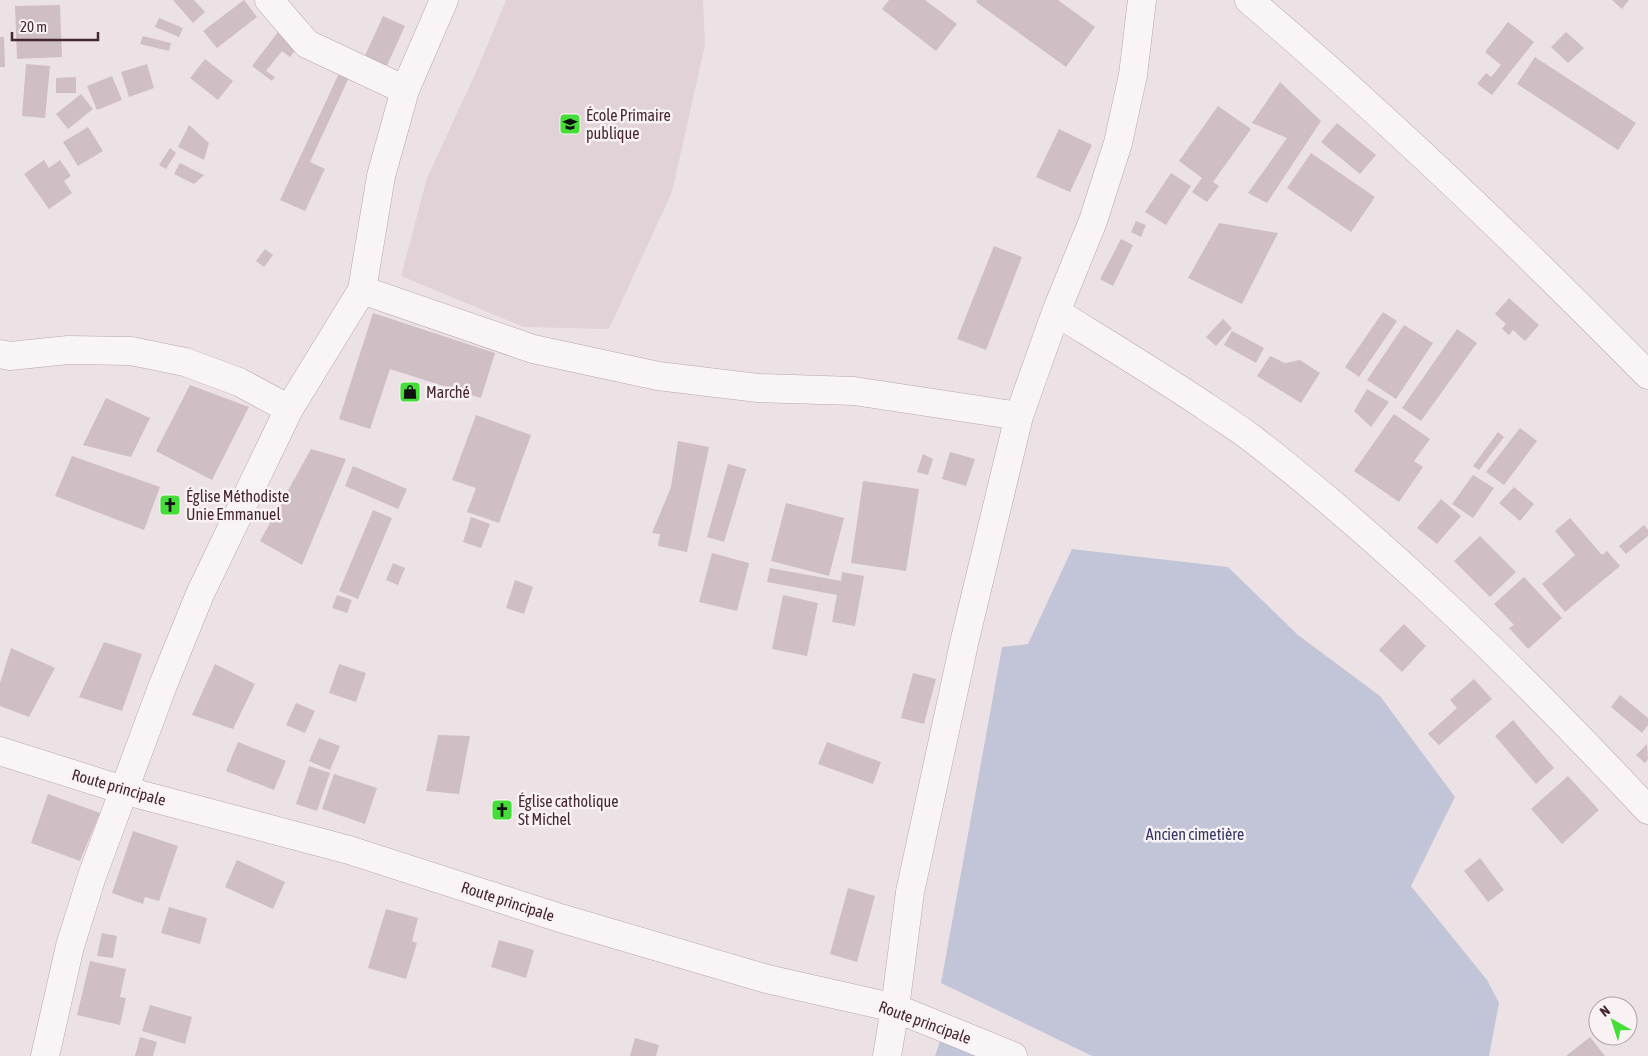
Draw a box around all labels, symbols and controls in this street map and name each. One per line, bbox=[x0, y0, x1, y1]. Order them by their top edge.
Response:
scale bar bbox=[12, 10, 99, 42]
text: 20 m bbox=[20, 18, 47, 35]
place label: École Primaire publique bbox=[586, 106, 671, 143]
school or university icon: École Primaire publique bbox=[558, 112, 582, 136]
shop icon: Marché bbox=[398, 380, 422, 404]
place label: Marché bbox=[426, 383, 470, 401]
place label: Église Méthodiste Unie Emmanuel bbox=[186, 487, 289, 523]
church icon: Église Méthodiste Unie Emmanuel bbox=[158, 493, 182, 517]
street label: Route principale bbox=[70, 765, 168, 810]
place label: Église catholique St Michel bbox=[518, 792, 618, 828]
church icon: Église catholique St Michel bbox=[490, 798, 514, 822]
park label: Ancien cimetière bbox=[1146, 825, 1244, 843]
street label: Route principale bbox=[459, 877, 557, 925]
north arrow bbox=[1588, 996, 1638, 1046]
street label: Route principale bbox=[876, 997, 974, 1048]
text: N bbox=[1597, 1002, 1613, 1020]

